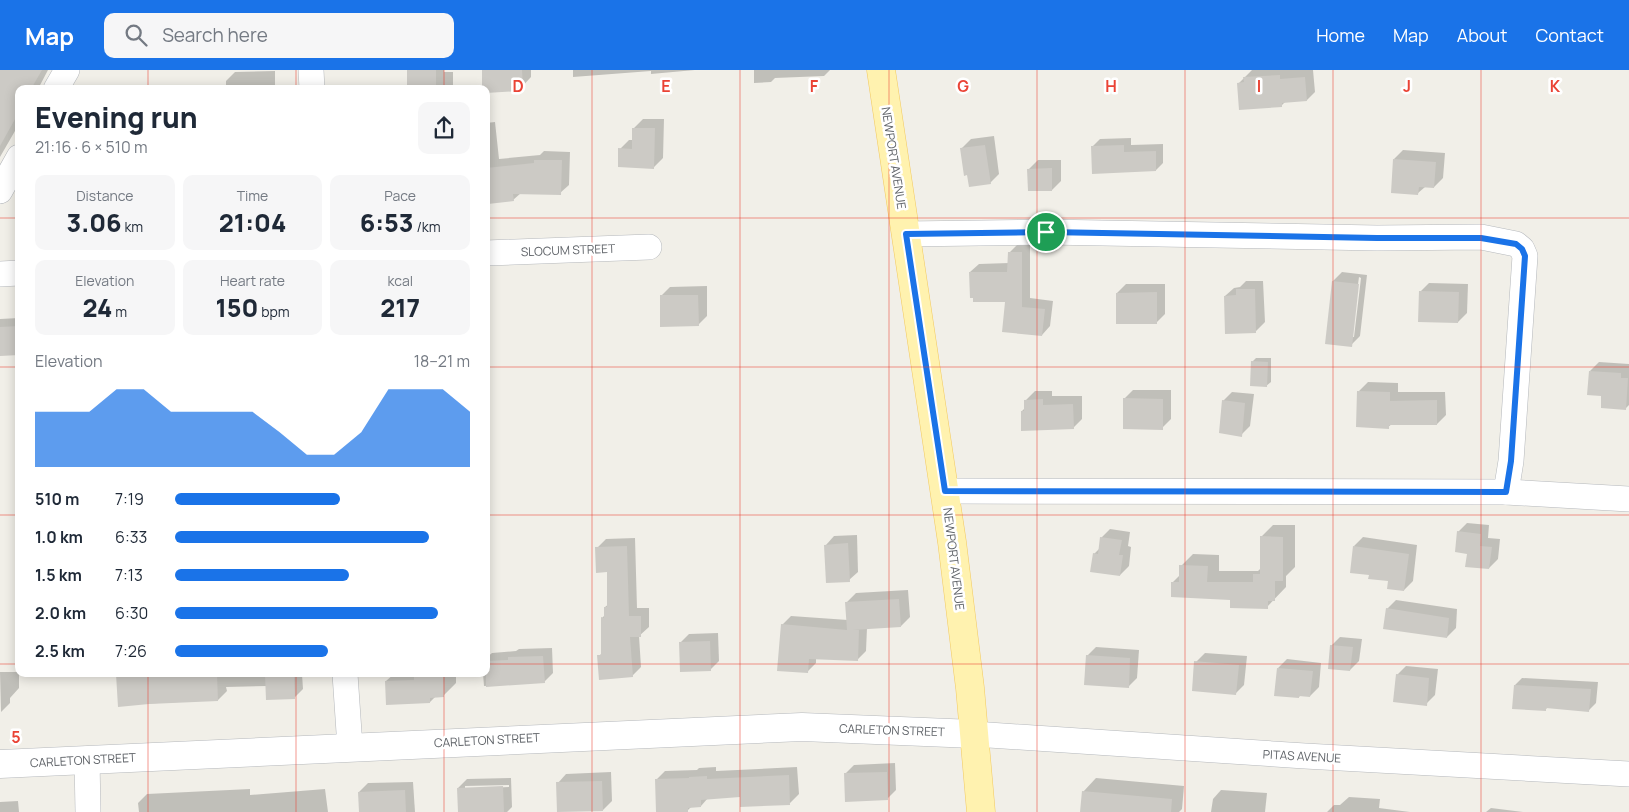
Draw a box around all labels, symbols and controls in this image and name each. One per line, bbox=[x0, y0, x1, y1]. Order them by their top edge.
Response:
search box bbox=[104, 13, 454, 58]
text: Map bbox=[25, 19, 74, 52]
icon: search bbox=[122, 21, 150, 49]
text: Search here bbox=[162, 22, 268, 48]
text: Home bbox=[1316, 23, 1365, 47]
text: Map bbox=[1393, 23, 1429, 47]
text: About bbox=[1457, 23, 1507, 47]
text: Contact bbox=[1535, 23, 1604, 47]
text: D bbox=[512, 75, 524, 97]
text: E bbox=[661, 75, 671, 97]
text: F bbox=[810, 75, 819, 97]
text: G bbox=[957, 75, 969, 97]
text: H bbox=[1105, 75, 1117, 97]
text: I bbox=[1257, 75, 1261, 97]
text: J bbox=[1403, 75, 1411, 97]
text: K bbox=[1550, 75, 1561, 97]
text: Evening run bbox=[35, 98, 198, 136]
button: share bbox=[418, 102, 470, 154]
street label: NEWPORT AVENUE bbox=[878, 106, 910, 211]
text: 21:16 · 6 × 510 m bbox=[35, 136, 147, 158]
text: Distance bbox=[76, 186, 134, 205]
text: Time bbox=[237, 186, 268, 205]
text: Pace bbox=[384, 186, 416, 205]
text: 3.06 bbox=[66, 205, 122, 240]
text: 21:04 bbox=[219, 205, 286, 240]
text: 6:53 bbox=[360, 205, 414, 240]
pin bbox=[1025, 211, 1067, 253]
text: km bbox=[122, 217, 143, 236]
text: /km bbox=[414, 217, 441, 236]
icon: arrive bbox=[1032, 218, 1060, 246]
street label: SLOCUM STREET bbox=[521, 240, 616, 260]
text: Elevation bbox=[75, 271, 134, 290]
text: Heart rate bbox=[220, 271, 285, 290]
text: kcal bbox=[387, 271, 413, 290]
text: 24 bbox=[82, 290, 112, 325]
text: 150 bbox=[215, 290, 258, 325]
text: 217 bbox=[380, 290, 420, 325]
text: m bbox=[112, 302, 127, 321]
text: bpm bbox=[258, 302, 290, 321]
text: Elevation bbox=[35, 350, 103, 372]
text: 18–21 m bbox=[414, 350, 470, 372]
text: 510 m bbox=[35, 488, 80, 510]
text: 7:19 bbox=[115, 488, 144, 510]
street label: NEWPORT AVENUE bbox=[939, 507, 969, 611]
text: 1.0 km bbox=[35, 526, 83, 548]
text: 6:33 bbox=[115, 526, 147, 548]
text: 1.5 km bbox=[35, 564, 82, 586]
text: 7:13 bbox=[115, 564, 143, 586]
text: 2.0 km bbox=[35, 602, 86, 624]
text: 6:30 bbox=[115, 602, 148, 624]
text: 2.5 km bbox=[35, 640, 85, 662]
text: 7:26 bbox=[115, 640, 147, 662]
street label: CARLETON STREET bbox=[839, 720, 946, 740]
text: 5 bbox=[11, 726, 21, 748]
street label: CARLETON STREET bbox=[434, 729, 541, 751]
street label: PITAS AVENUE bbox=[1262, 745, 1342, 767]
street label: CARLETON STREET bbox=[30, 749, 137, 771]

